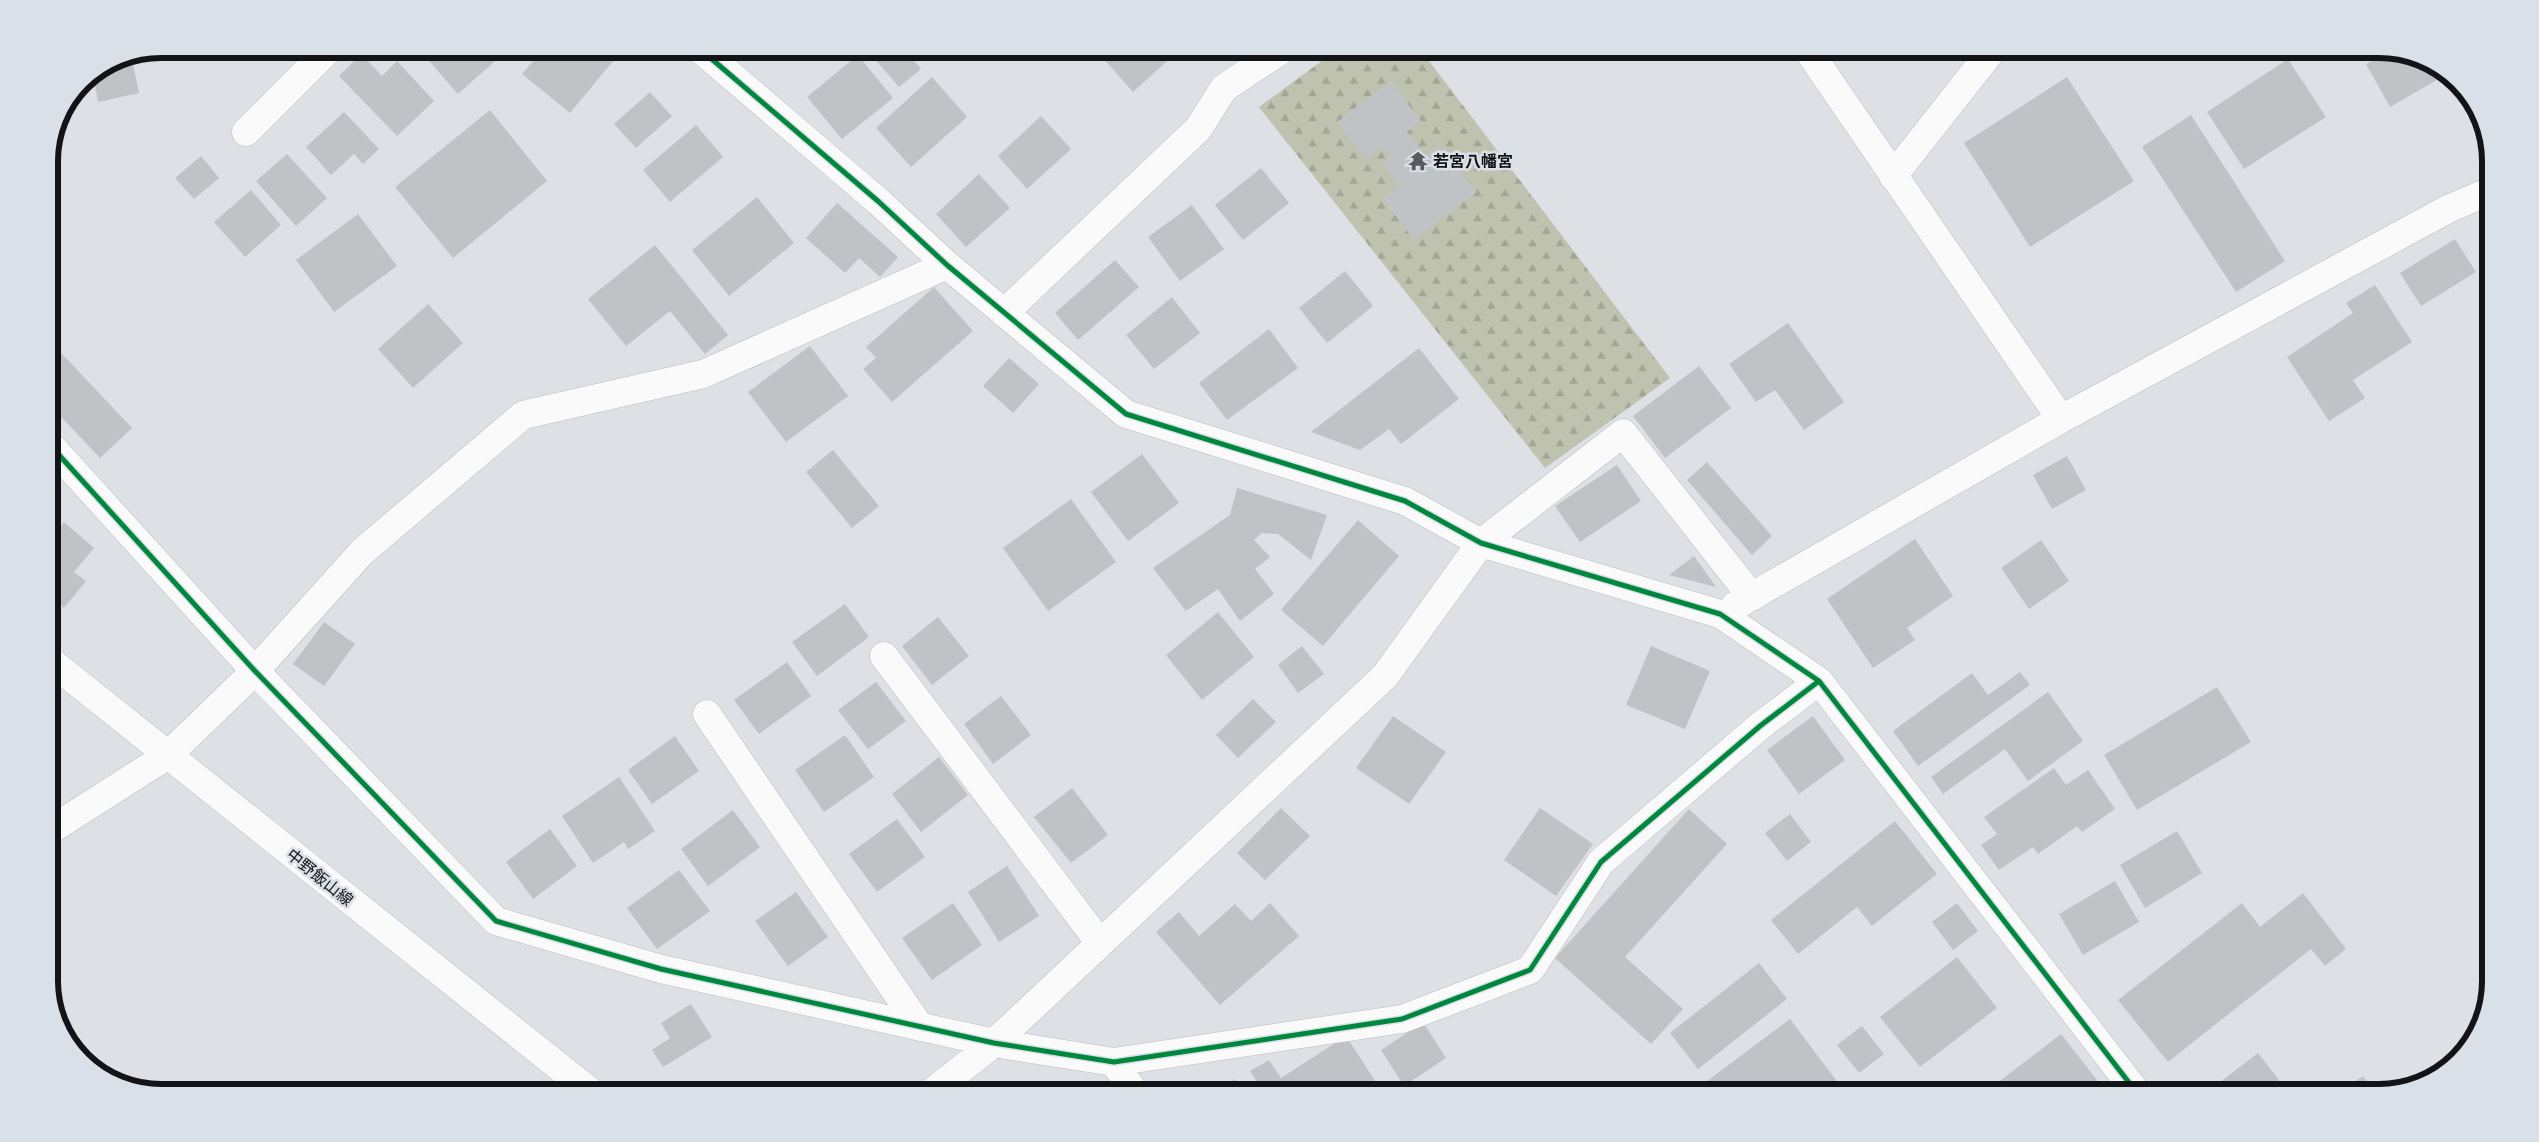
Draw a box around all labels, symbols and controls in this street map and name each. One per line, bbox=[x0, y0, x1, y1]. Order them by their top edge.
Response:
temple icon: 若宮八幡宮 bbox=[1407, 150, 1429, 172]
place label: 若宮八幡宮 bbox=[1433, 152, 1513, 171]
street label: 中野飯山線 bbox=[283, 845, 357, 910]

